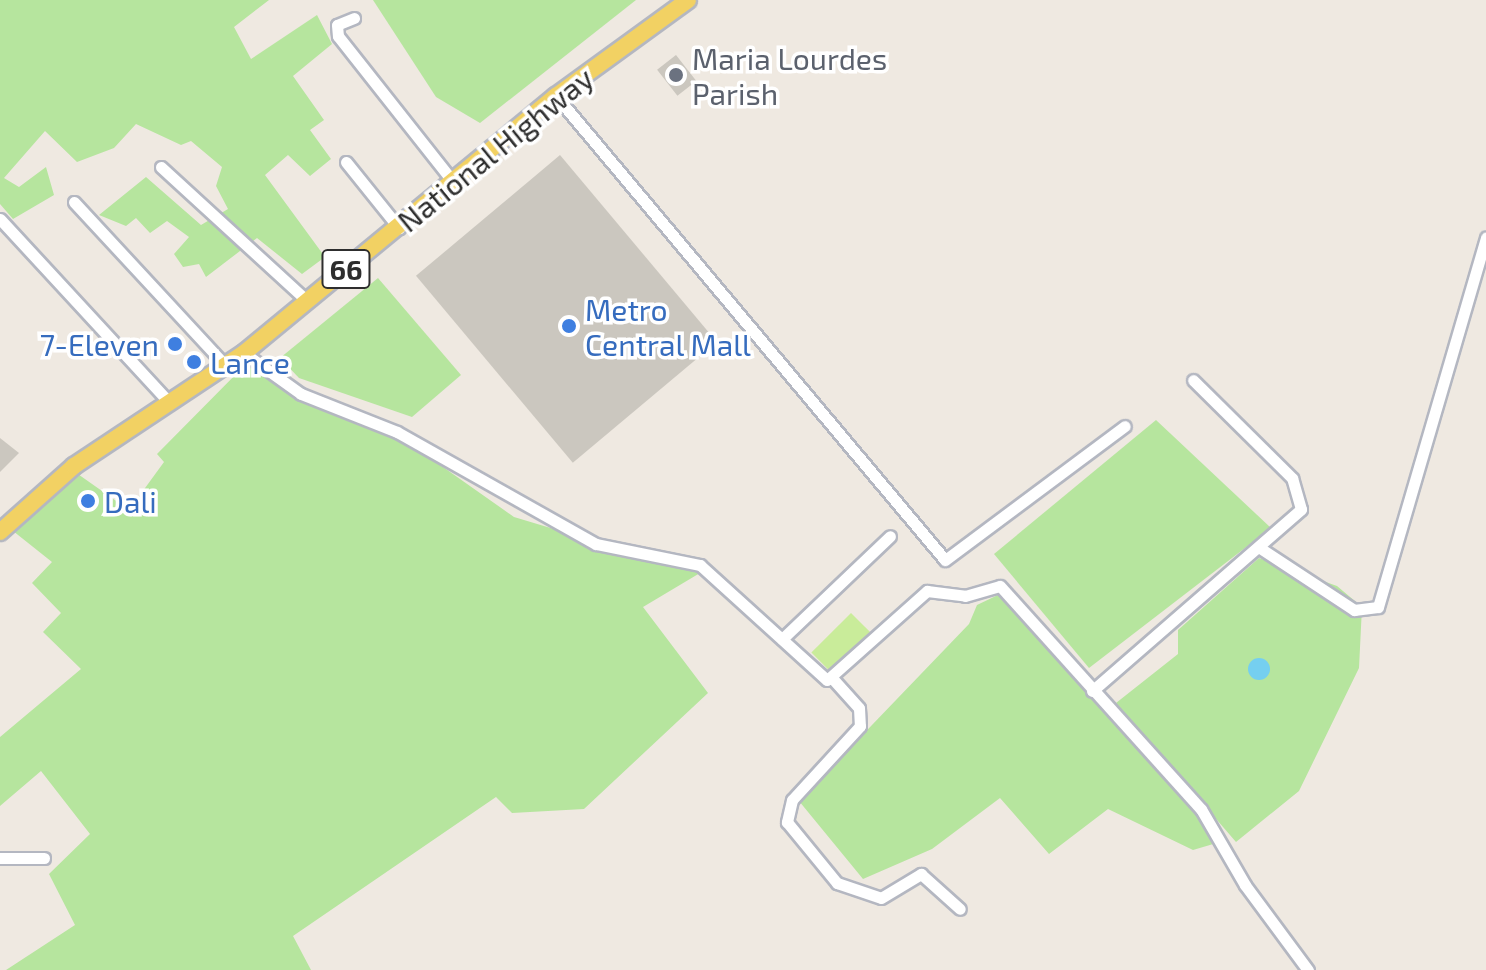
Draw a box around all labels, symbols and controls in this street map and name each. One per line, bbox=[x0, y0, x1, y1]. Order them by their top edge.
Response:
place label: Maria Lourdes Parish bbox=[692, 40, 887, 110]
street label: National Highway bbox=[390, 59, 600, 239]
marker: Maria Lourdes Parish bbox=[667, 66, 685, 84]
road number: 66 bbox=[320, 245, 372, 293]
place label: Metro Central Mall bbox=[585, 291, 752, 362]
marker: Metro Central Mall bbox=[560, 317, 578, 335]
place label: 7-Eleven bbox=[40, 326, 159, 362]
marker: 7-Eleven bbox=[166, 335, 184, 353]
place label: Lance bbox=[210, 344, 290, 380]
marker: Lance bbox=[185, 353, 203, 371]
place label: Dali bbox=[104, 483, 157, 519]
marker: Dali bbox=[79, 492, 97, 510]

